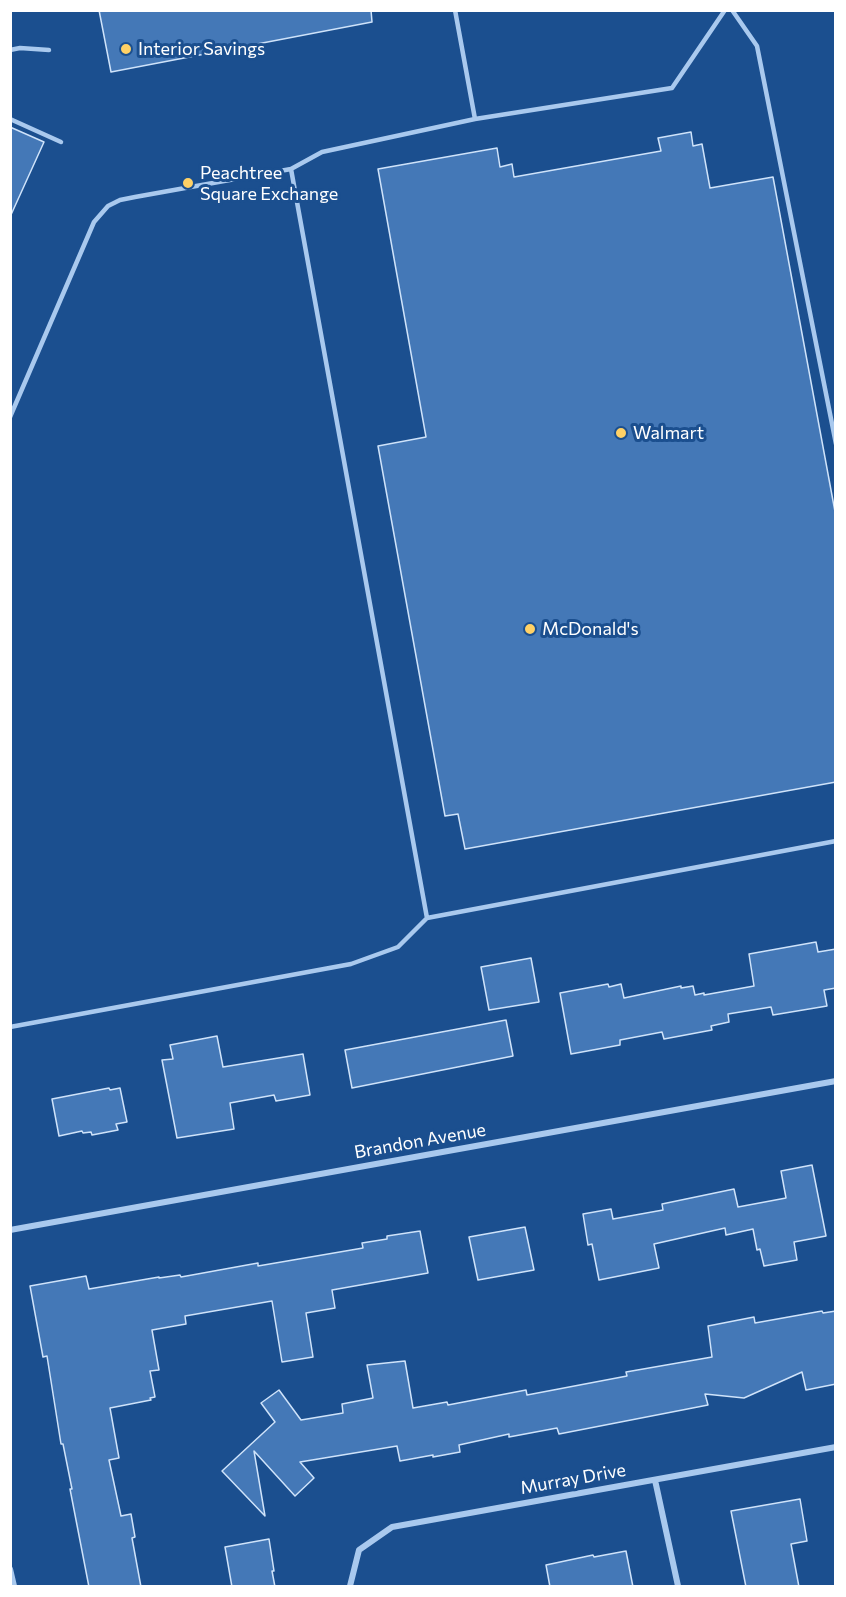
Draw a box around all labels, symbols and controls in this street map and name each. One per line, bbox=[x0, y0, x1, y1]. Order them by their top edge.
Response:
place label: Interior Savings bbox=[138, 38, 265, 60]
marker: Interior Savings bbox=[119, 42, 133, 56]
place label: Peachtree Square Exchange bbox=[200, 162, 338, 204]
marker: Peachtree Square Exchange bbox=[181, 176, 195, 190]
place label: Walmart bbox=[633, 422, 704, 444]
marker: Walmart bbox=[614, 426, 628, 440]
place label: McDonald's bbox=[542, 618, 639, 640]
marker: McDonald's bbox=[523, 622, 537, 636]
street label: Brandon Avenue bbox=[353, 1119, 487, 1163]
street label: Murray Drive bbox=[518, 1459, 628, 1499]

